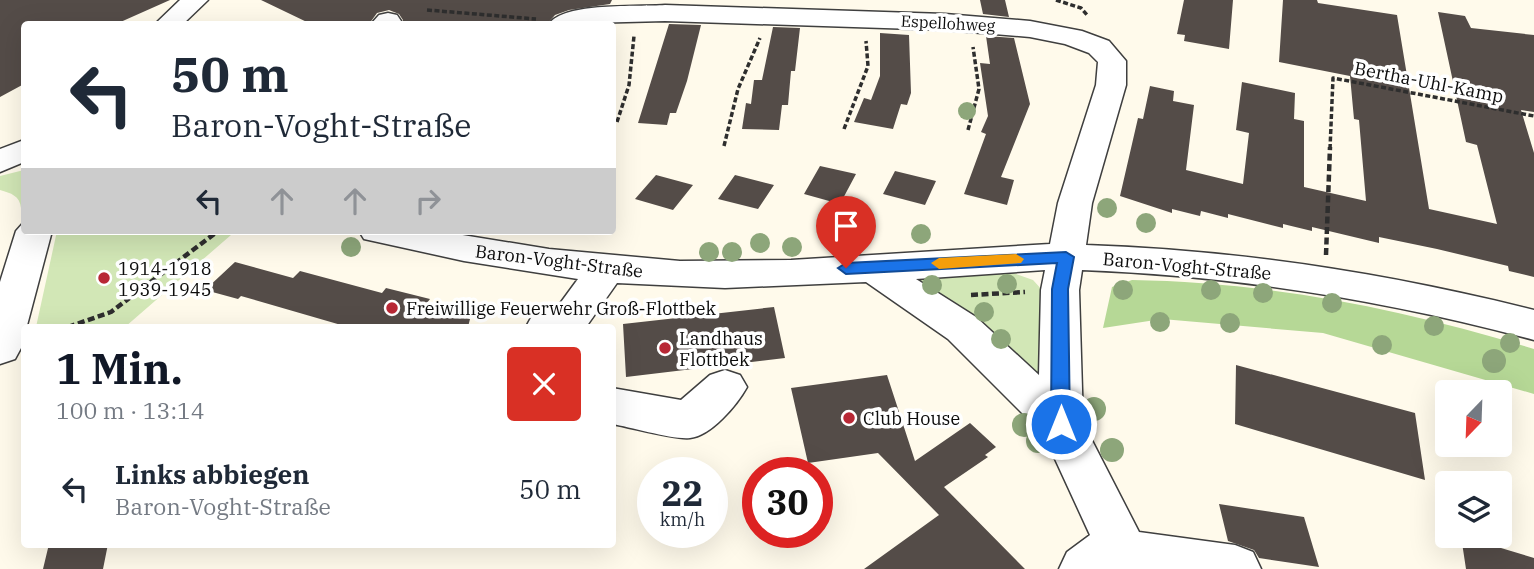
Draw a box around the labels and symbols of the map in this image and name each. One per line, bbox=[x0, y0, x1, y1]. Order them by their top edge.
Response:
street label: Espellohweg bbox=[900, 11, 996, 35]
street label: Bertha-Uhl-Kamp bbox=[1352, 56, 1506, 108]
pin bbox=[816, 196, 876, 268]
street label: Baron-Voght-Straße bbox=[474, 239, 644, 283]
street label: Baron-Voght-Straße bbox=[1102, 247, 1272, 285]
place label: 1914-1918 1939-1945 bbox=[118, 257, 211, 301]
marker: 1914-1918 1939-1945 bbox=[96, 270, 112, 286]
place label: Freiwillige Feuerwehr Groß-Flottbek bbox=[406, 297, 716, 320]
marker: Freiwillige Feuerwehr Groß-Flottbek bbox=[384, 300, 400, 316]
place label: Landhaus Flottbek bbox=[679, 327, 763, 371]
marker: Landhaus Flottbek bbox=[657, 340, 673, 356]
north arrow bbox=[1435, 380, 1512, 457]
position arrow bbox=[1024, 387, 1098, 461]
place label: Club House bbox=[863, 407, 960, 430]
marker: Club House bbox=[841, 410, 857, 426]
speed limit sign: 30 bbox=[742, 457, 833, 548]

